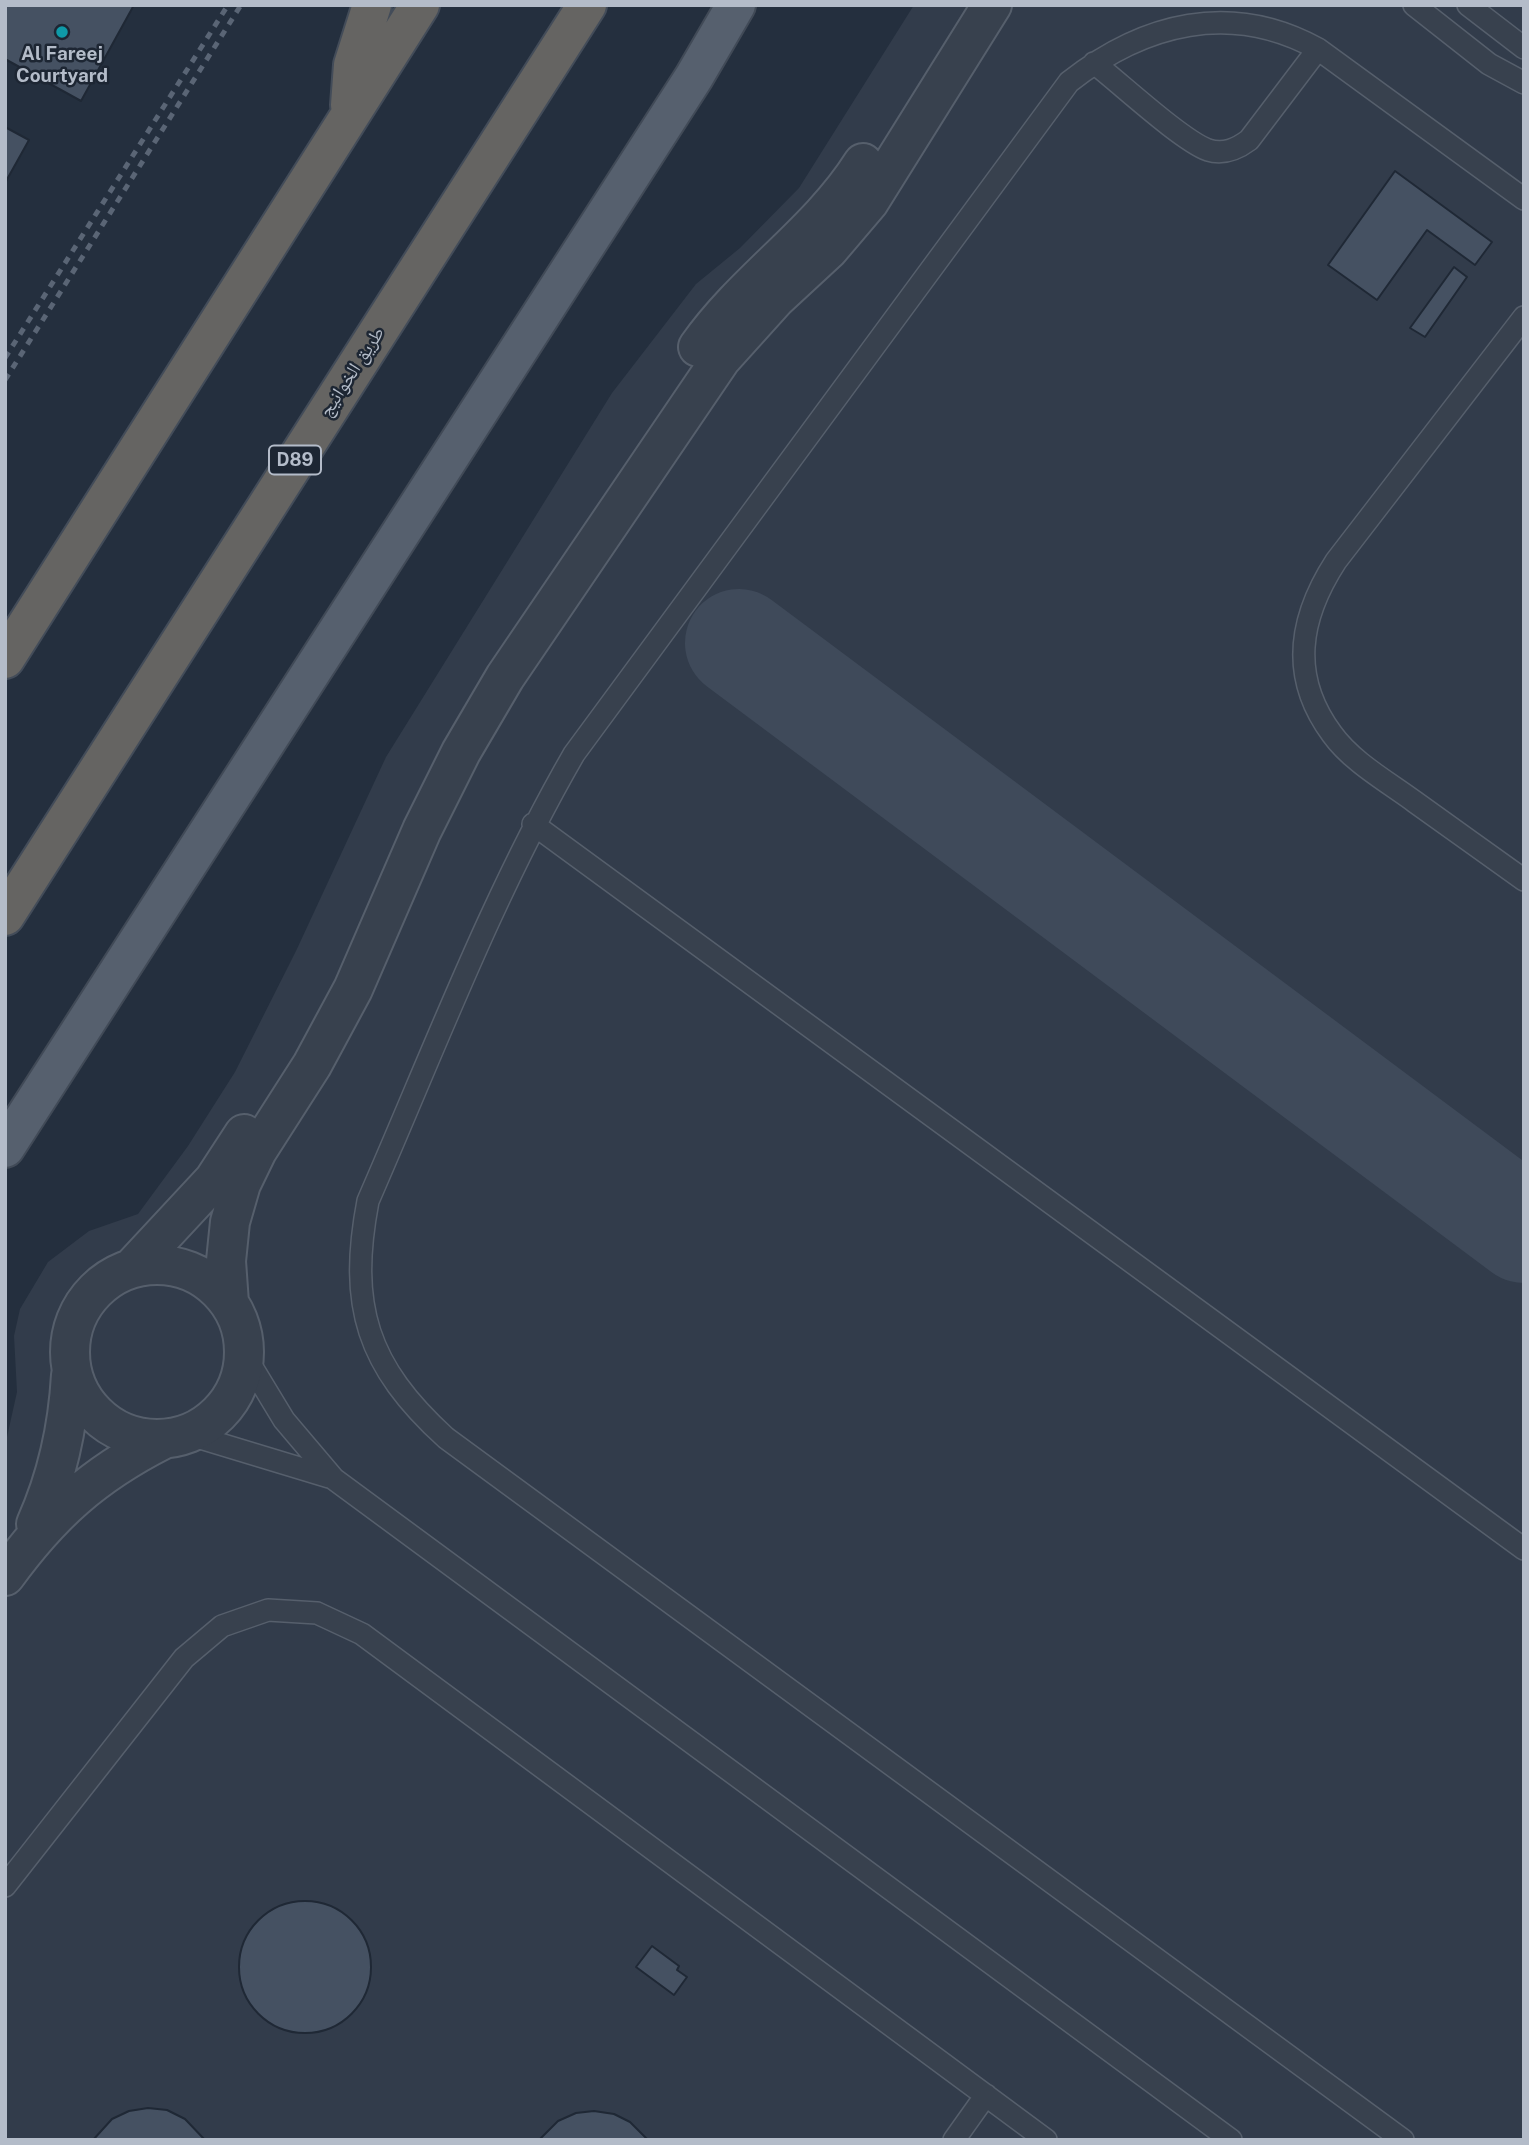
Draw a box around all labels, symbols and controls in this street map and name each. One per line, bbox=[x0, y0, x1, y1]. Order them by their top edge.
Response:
marker: Al Fareej Courtyard bbox=[54, 24, 70, 40]
place label: Al Fareej Courtyard bbox=[16, 43, 108, 87]
street label: طريق الخوانيج bbox=[314, 323, 390, 421]
road number: D89 bbox=[269, 446, 321, 474]

